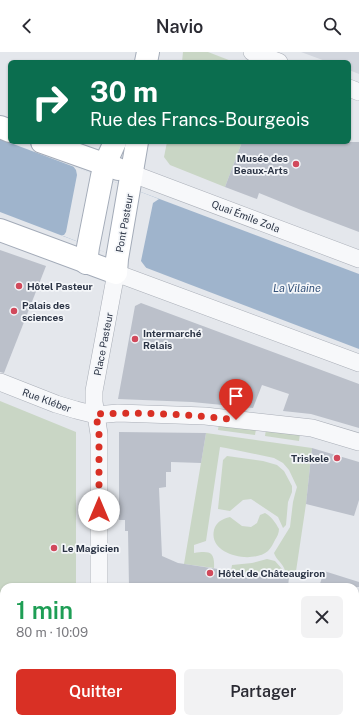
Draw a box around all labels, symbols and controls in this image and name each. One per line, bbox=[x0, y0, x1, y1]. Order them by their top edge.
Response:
icon: back bbox=[16, 15, 38, 37]
icon: search bbox=[321, 15, 343, 37]
text: Navio bbox=[156, 16, 203, 37]
text: 30 m bbox=[90, 75, 158, 108]
icon: right bbox=[24, 76, 76, 128]
text: Rue des Francs-Bourgeois bbox=[90, 109, 309, 130]
place label: Musée des Beaux-Arts bbox=[234, 152, 288, 176]
marker: Musée des Beaux-Arts bbox=[291, 159, 301, 169]
street label: Pont Pasteur bbox=[113, 192, 135, 253]
street label: Quai Émile Zola bbox=[210, 197, 282, 235]
place label: Hôtel Pasteur bbox=[27, 280, 93, 292]
marker: Hôtel Pasteur bbox=[14, 281, 24, 291]
water label: La Vilaine bbox=[273, 282, 321, 294]
place label: Palais des sciences bbox=[22, 299, 70, 323]
marker: Palais des sciences bbox=[9, 306, 19, 316]
street label: Place Pasteur bbox=[91, 311, 115, 377]
place label: Intermarché Relais bbox=[143, 327, 202, 351]
marker: Intermarché Relais bbox=[130, 334, 140, 344]
pin bbox=[219, 379, 253, 420]
icon: arrive bbox=[225, 385, 247, 407]
street label: Rue Kléber bbox=[21, 386, 73, 414]
place label: Triskele bbox=[291, 452, 329, 464]
marker: Triskele bbox=[332, 453, 342, 463]
position arrow bbox=[78, 489, 120, 531]
place label: Le Magicien bbox=[62, 542, 119, 554]
marker: Le Magicien bbox=[49, 543, 59, 553]
place label: Hôtel de Châteaugiron bbox=[218, 567, 325, 579]
marker: Hôtel de Châteaugiron bbox=[205, 568, 215, 578]
text: 1 min bbox=[16, 596, 73, 624]
button: close bbox=[301, 596, 343, 638]
text: 80 m · 10:09 bbox=[16, 625, 88, 640]
button: Quitter bbox=[16, 669, 176, 715]
button: Partager bbox=[184, 669, 343, 715]

